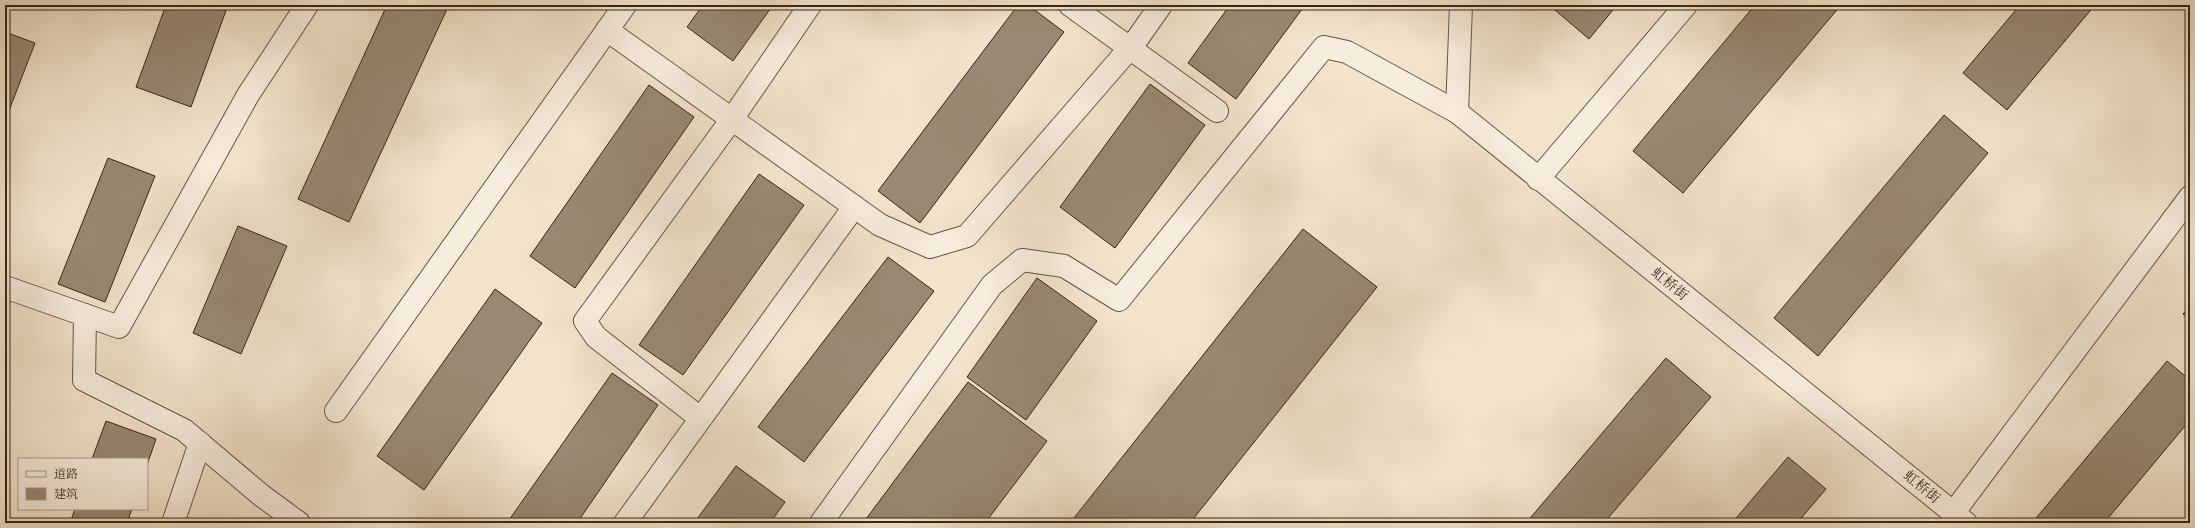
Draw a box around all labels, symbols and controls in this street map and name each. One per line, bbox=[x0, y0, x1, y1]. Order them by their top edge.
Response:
street label: 虹桥街 bbox=[1648, 264, 1692, 304]
legend bbox=[18, 458, 148, 510]
text: 道路 bbox=[54, 467, 78, 481]
street label: 虹桥街 bbox=[1900, 467, 1944, 507]
text: 建筑 bbox=[54, 487, 78, 501]

